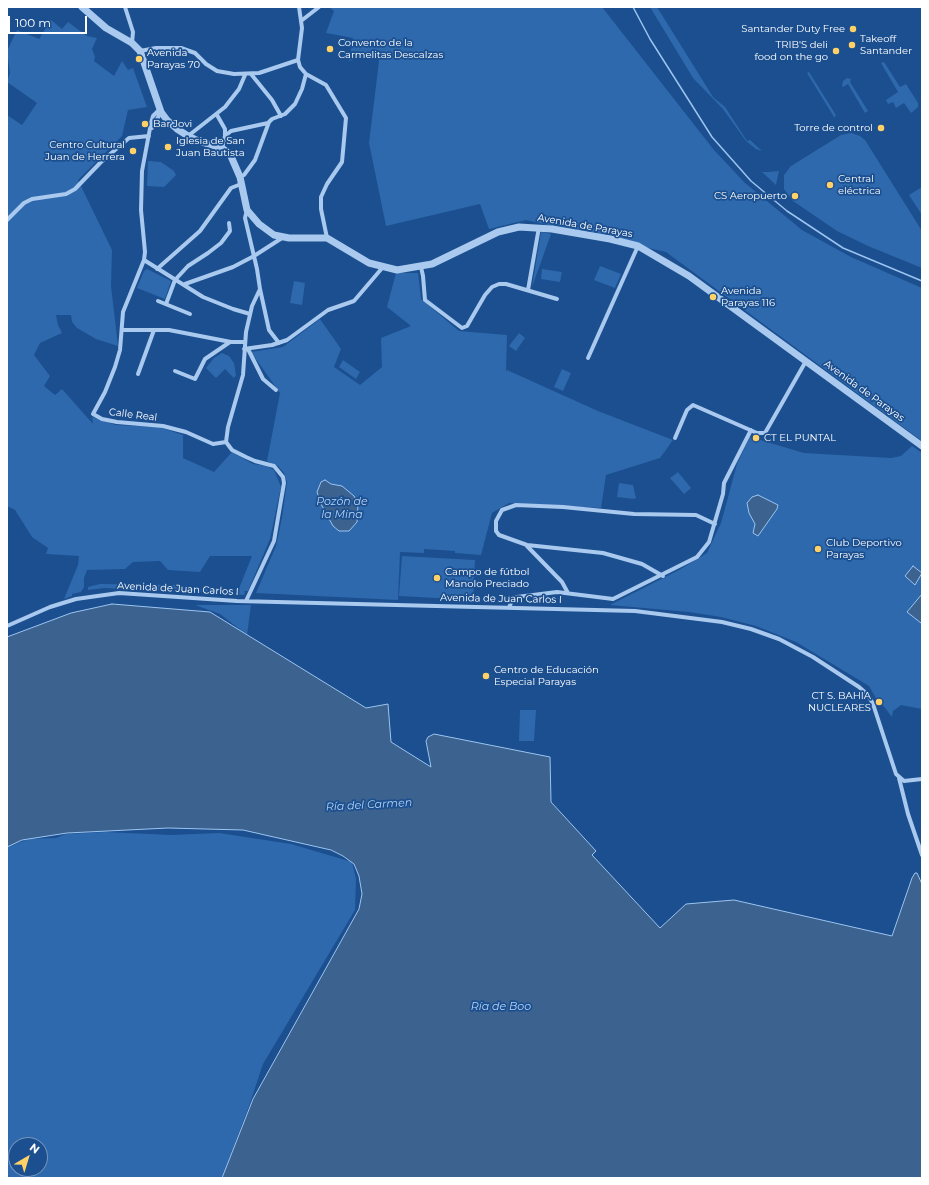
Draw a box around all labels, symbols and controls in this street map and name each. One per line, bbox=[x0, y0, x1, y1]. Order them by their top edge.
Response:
scale bar bbox=[10, 8, 89, 34]
text: 100 m bbox=[15, 15, 51, 30]
place label: Santander Duty Free bbox=[741, 23, 845, 35]
marker: Santander Duty Free bbox=[848, 24, 858, 34]
place label: Takeoff Santander bbox=[860, 33, 912, 56]
place label: Convento de la Carmelitas Descalzas bbox=[338, 37, 443, 60]
place label: TRIB'S deli food on the go bbox=[755, 39, 828, 62]
marker: Takeoff Santander bbox=[847, 40, 857, 50]
marker: Convento de la Carmelitas Descalzas bbox=[325, 44, 335, 54]
marker: TRIB'S deli food on the go bbox=[831, 46, 841, 56]
place label: Avenida Parayas 70 bbox=[147, 47, 200, 70]
marker: Avenida Parayas 70 bbox=[134, 54, 144, 64]
place label: Bar Jovi bbox=[153, 118, 192, 130]
marker: Bar Jovi bbox=[140, 119, 150, 129]
place label: Torre de control bbox=[794, 122, 873, 134]
marker: Torre de control bbox=[876, 123, 886, 133]
place label: Iglesia de San Juan Bautista bbox=[176, 135, 245, 158]
place label: Centro Cultural Juan de Herrera bbox=[45, 139, 125, 162]
marker: Iglesia de San Juan Bautista bbox=[163, 142, 173, 152]
marker: Centro Cultural Juan de Herrera bbox=[128, 146, 138, 156]
place label: Central eléctrica bbox=[838, 173, 881, 196]
marker: Central eléctrica bbox=[825, 180, 835, 190]
place label: CS Aeropuerto bbox=[714, 190, 787, 202]
marker: CS Aeropuerto bbox=[790, 191, 800, 201]
street label: Avenida de Parayas bbox=[536, 212, 634, 240]
place label: Avenida Parayas 116 bbox=[721, 285, 775, 308]
marker: Avenida Parayas 116 bbox=[708, 292, 718, 302]
street label: Avenida de Parayas bbox=[821, 358, 907, 424]
street label: Calle Real bbox=[108, 406, 158, 424]
place label: CT EL PUNTAL bbox=[764, 432, 836, 444]
marker: CT EL PUNTAL bbox=[751, 433, 761, 443]
water label: Pozón de la Mina bbox=[316, 495, 368, 521]
place label: Club Deportivo Parayas bbox=[826, 537, 902, 560]
marker: Club Deportivo Parayas bbox=[813, 544, 823, 554]
place label: Campo de fútbol Manolo Preciado bbox=[445, 566, 530, 590]
marker: Campo de fútbol Manolo Preciado bbox=[432, 573, 442, 583]
street label: Avenida de Juan Carlos I bbox=[117, 580, 239, 598]
street label: Avenida de Juan Carlos I bbox=[440, 592, 562, 606]
place label: Centro de Educación Especial Parayas bbox=[494, 664, 599, 688]
marker: Centro de Educación Especial Parayas bbox=[481, 671, 491, 681]
place label: CT S. BAHIA NUCLEARES bbox=[808, 690, 871, 714]
marker: CT S. BAHIA NUCLEARES bbox=[874, 697, 884, 707]
water label: Ría del Carmen bbox=[326, 796, 412, 814]
water label: Ría de Boo bbox=[471, 1000, 531, 1014]
north arrow bbox=[8, 1137, 48, 1177]
text: N bbox=[27, 1140, 43, 1157]

